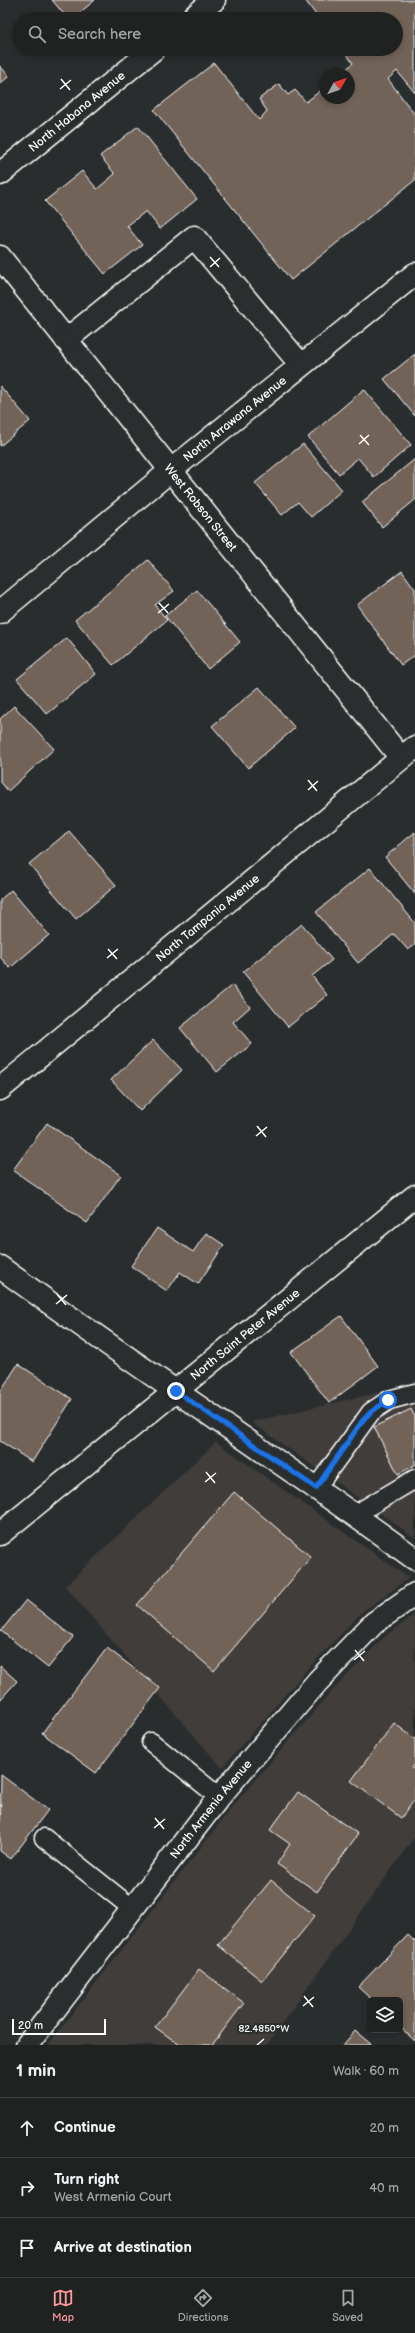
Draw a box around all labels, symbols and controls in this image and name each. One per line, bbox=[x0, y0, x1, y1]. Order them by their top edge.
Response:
search box bbox=[12, 12, 403, 56]
icon: search bbox=[26, 23, 48, 45]
text: Search here bbox=[58, 25, 141, 44]
street label: North Habana Avenue bbox=[25, 68, 128, 155]
north arrow bbox=[319, 68, 355, 104]
street label: North Arrawana Avenue bbox=[180, 373, 290, 465]
street label: West Robson Street bbox=[161, 461, 240, 555]
street label: North Tampania Avenue bbox=[153, 871, 263, 965]
street label: North Saint Peter Avenue bbox=[187, 1285, 303, 1383]
route end bbox=[167, 1382, 185, 1400]
route start bbox=[379, 1391, 397, 1409]
street label: North Armenia Avenue bbox=[167, 1757, 255, 1862]
map controls bbox=[367, 1997, 403, 2033]
button: layers bbox=[367, 1997, 403, 2033]
scale bar bbox=[12, 2017, 106, 2036]
text: 20 m bbox=[18, 2019, 43, 2032]
text: 82.4850°W bbox=[239, 2023, 289, 2035]
text: 1 min bbox=[16, 2061, 56, 2081]
text: Walk · 60 m bbox=[333, 2063, 399, 2079]
icon: ahead bbox=[16, 2117, 38, 2139]
text: Continue bbox=[54, 2118, 116, 2137]
text: 20 m bbox=[369, 2120, 399, 2136]
text: Turn right bbox=[54, 2170, 119, 2189]
icon: right bbox=[16, 2177, 38, 2199]
text: 40 m bbox=[369, 2180, 399, 2196]
text: West Armenia Court bbox=[54, 2189, 172, 2205]
icon: arrive bbox=[16, 2237, 38, 2259]
text: Arrive at destination bbox=[54, 2238, 192, 2257]
tab: Map bbox=[52, 2287, 74, 2324]
tab: Directions bbox=[178, 2287, 228, 2324]
tab: Saved bbox=[332, 2287, 363, 2324]

